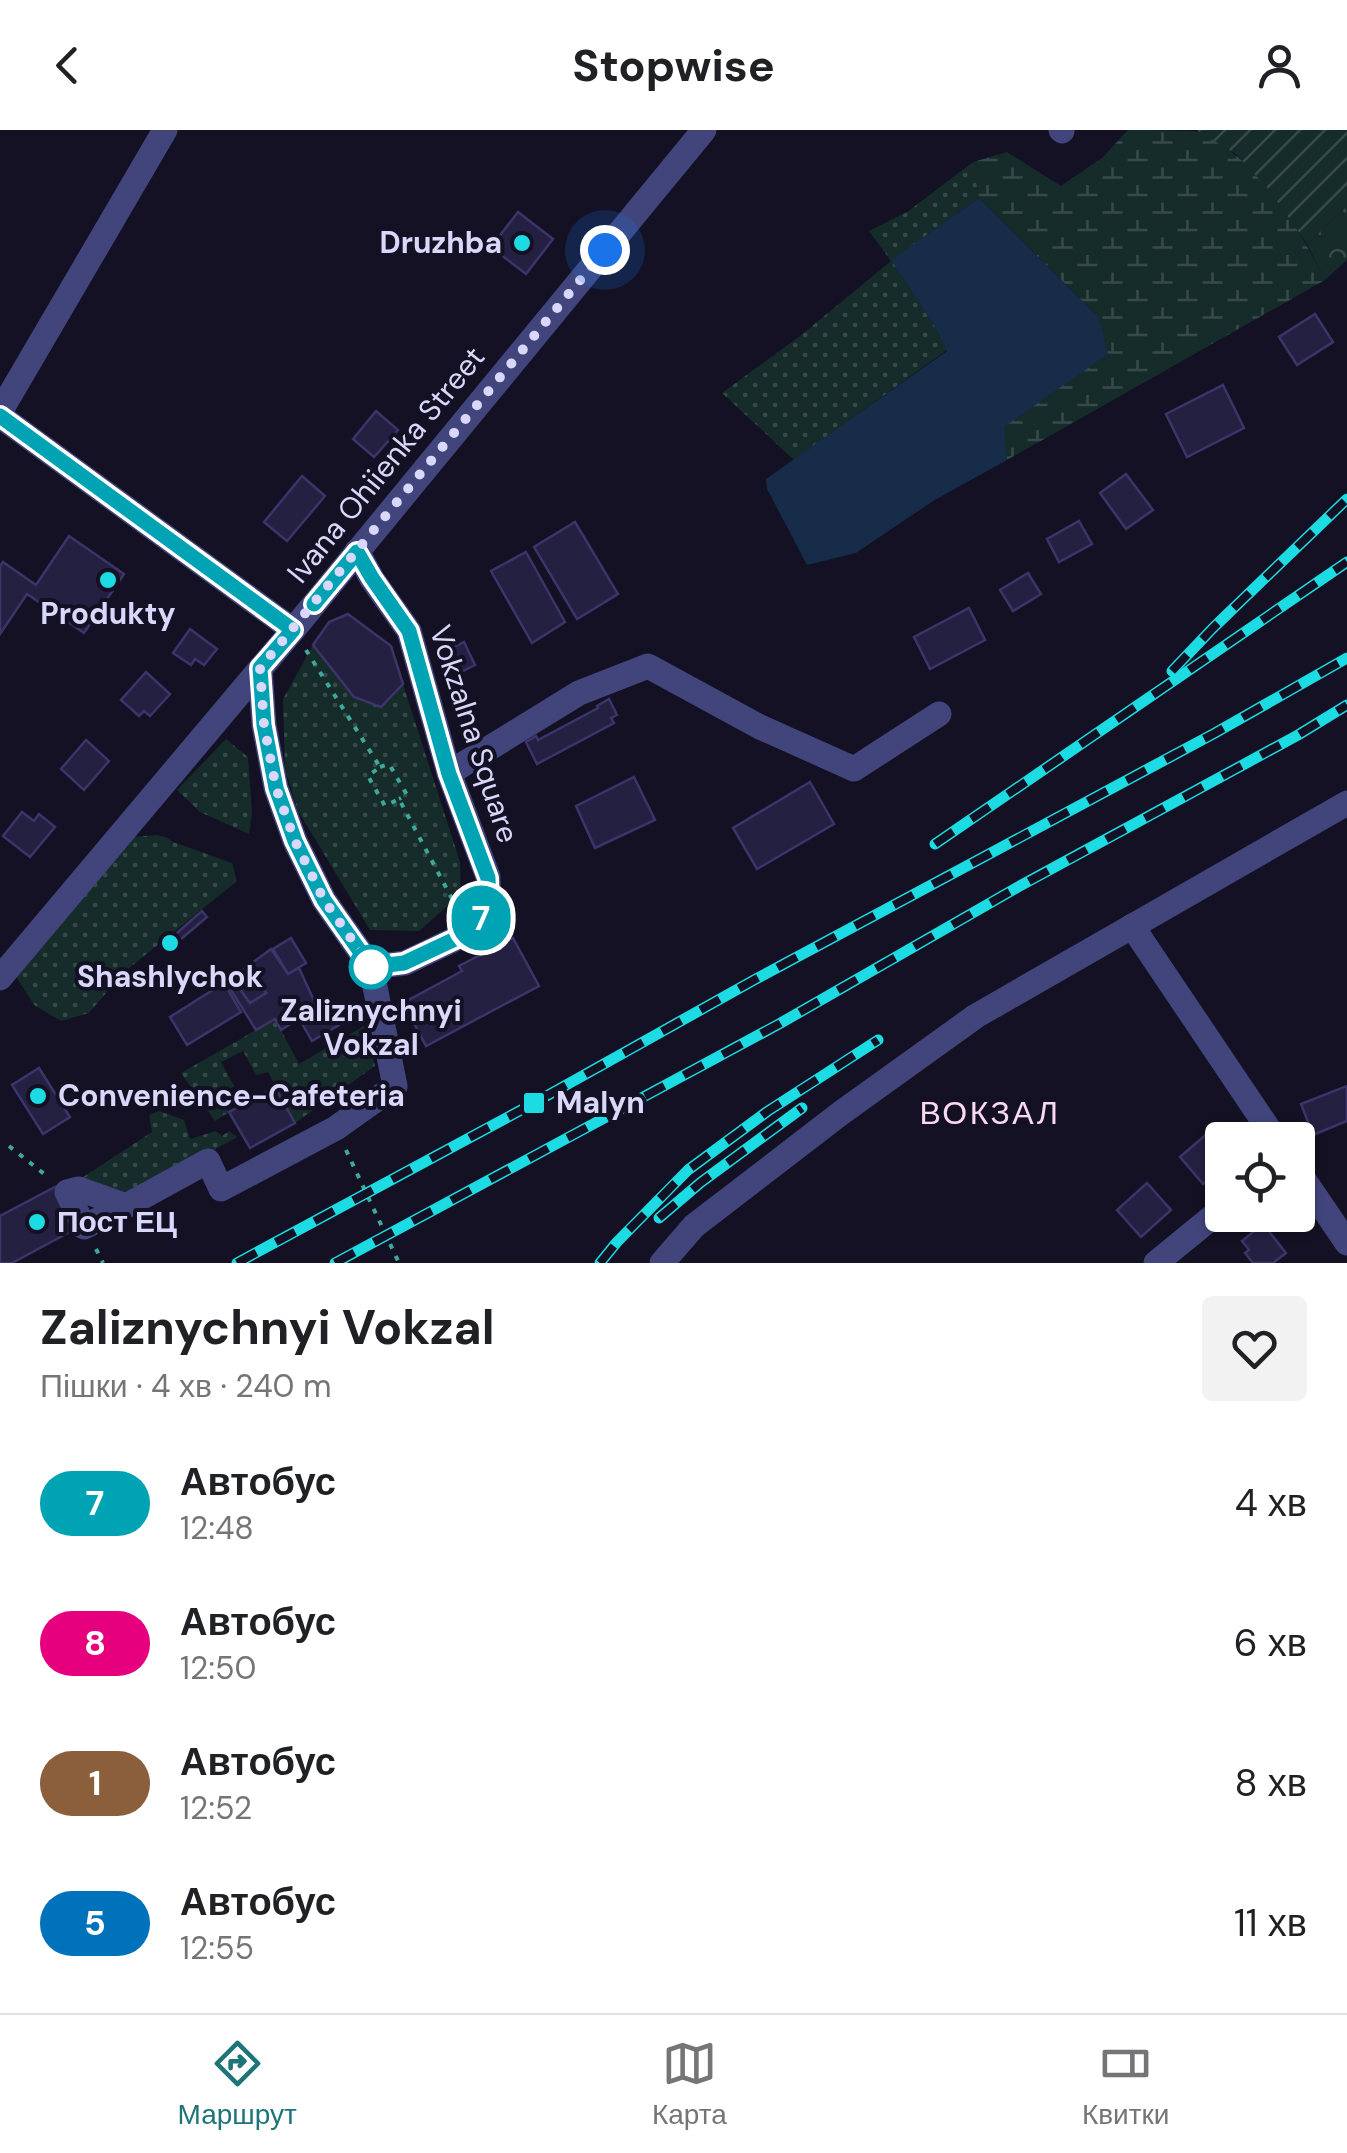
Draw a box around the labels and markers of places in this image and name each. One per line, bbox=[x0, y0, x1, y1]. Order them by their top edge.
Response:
place label: Druzhba bbox=[380, 223, 502, 262]
marker: Druzhba bbox=[511, 232, 533, 254]
marker: Produkty bbox=[97, 569, 119, 591]
place label: Produkty bbox=[40, 594, 176, 633]
marker: Shashlychok bbox=[159, 932, 181, 954]
marker: Zaliznychnyi Vokzal bbox=[350, 946, 392, 988]
place label: Shashlychok bbox=[77, 957, 263, 996]
place label: Zaliznychnyi Vokzal bbox=[280, 991, 462, 1064]
place label: Convenience-Cafeteria bbox=[58, 1076, 405, 1115]
place label: Malyn bbox=[556, 1083, 645, 1122]
marker: Convenience-Cafeteria bbox=[27, 1085, 49, 1107]
marker: Malyn bbox=[521, 1090, 547, 1116]
place label: Пост ЕЦ bbox=[57, 1202, 177, 1241]
marker: Пост ЕЦ bbox=[26, 1211, 48, 1233]

